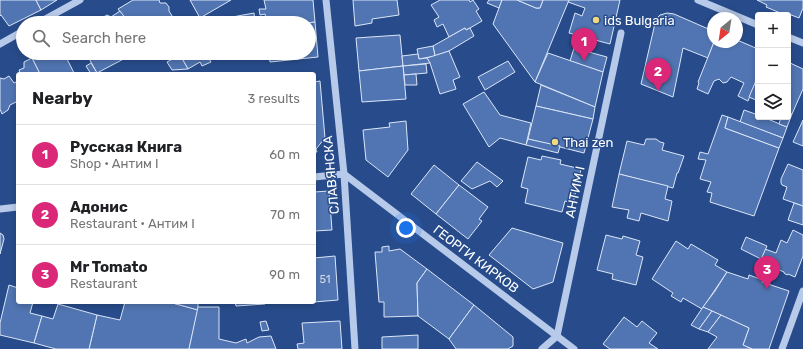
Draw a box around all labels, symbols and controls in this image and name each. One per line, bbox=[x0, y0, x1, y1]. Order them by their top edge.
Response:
north arrow bbox=[707, 12, 743, 48]
map controls bbox=[755, 12, 791, 120]
button: + bbox=[755, 12, 791, 48]
place label: ids Bulgaria bbox=[604, 13, 675, 29]
marker: ids Bulgaria bbox=[591, 15, 601, 25]
search box bbox=[16, 16, 316, 60]
icon: search bbox=[30, 27, 52, 49]
pin: 1 bbox=[571, 28, 597, 61]
text: Search here bbox=[62, 29, 146, 47]
button: − bbox=[755, 48, 791, 84]
pin: 2 bbox=[645, 58, 671, 91]
button: layers bbox=[755, 84, 791, 120]
text: Nearby bbox=[32, 88, 93, 108]
text: 3 results bbox=[248, 91, 300, 106]
street label: СЛАВЯНСКА bbox=[320, 135, 342, 215]
place label: Thai zen bbox=[563, 135, 613, 150]
marker: Thai zen bbox=[550, 137, 560, 147]
text: Русская Книга bbox=[70, 138, 182, 156]
text: 1 bbox=[42, 147, 48, 162]
text: 60 m bbox=[269, 147, 300, 162]
text: Shop · Антим I bbox=[70, 156, 159, 171]
street label: АНТИМ I bbox=[562, 165, 588, 219]
text: Адонис bbox=[70, 198, 128, 216]
text: 2 bbox=[41, 207, 49, 222]
text: 70 m bbox=[270, 207, 300, 222]
text: Restaurant · Антим I bbox=[70, 216, 195, 231]
your location bbox=[396, 218, 416, 238]
street label: ГЕОРГИ КИРКОВ bbox=[430, 222, 522, 296]
pin: 3 bbox=[754, 256, 780, 289]
text: Mr Tomato bbox=[70, 258, 148, 276]
text: 3 bbox=[41, 267, 49, 282]
text: 90 m bbox=[269, 267, 300, 282]
house number: 51 bbox=[319, 273, 331, 286]
text: Restaurant bbox=[70, 276, 137, 291]

